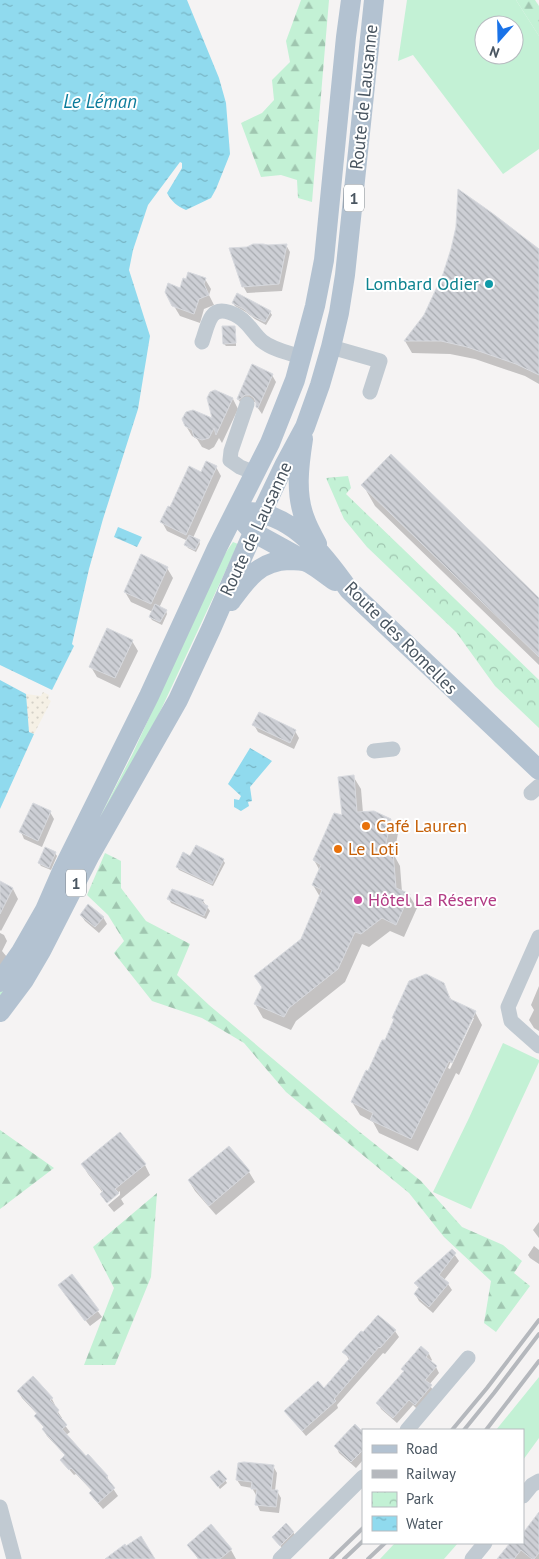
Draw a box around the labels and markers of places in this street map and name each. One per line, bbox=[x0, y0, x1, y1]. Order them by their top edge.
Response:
place label: Lombard Odier bbox=[365, 272, 479, 295]
marker: Lombard Odier bbox=[483, 278, 495, 290]
place label: Café Lauren bbox=[376, 814, 467, 837]
marker: Café Lauren bbox=[360, 820, 372, 832]
place label: Le Loti bbox=[348, 837, 399, 860]
marker: Le Loti bbox=[332, 843, 344, 855]
place label: Hôtel La Réserve bbox=[368, 888, 497, 911]
marker: Hôtel La Réserve bbox=[352, 894, 364, 906]

